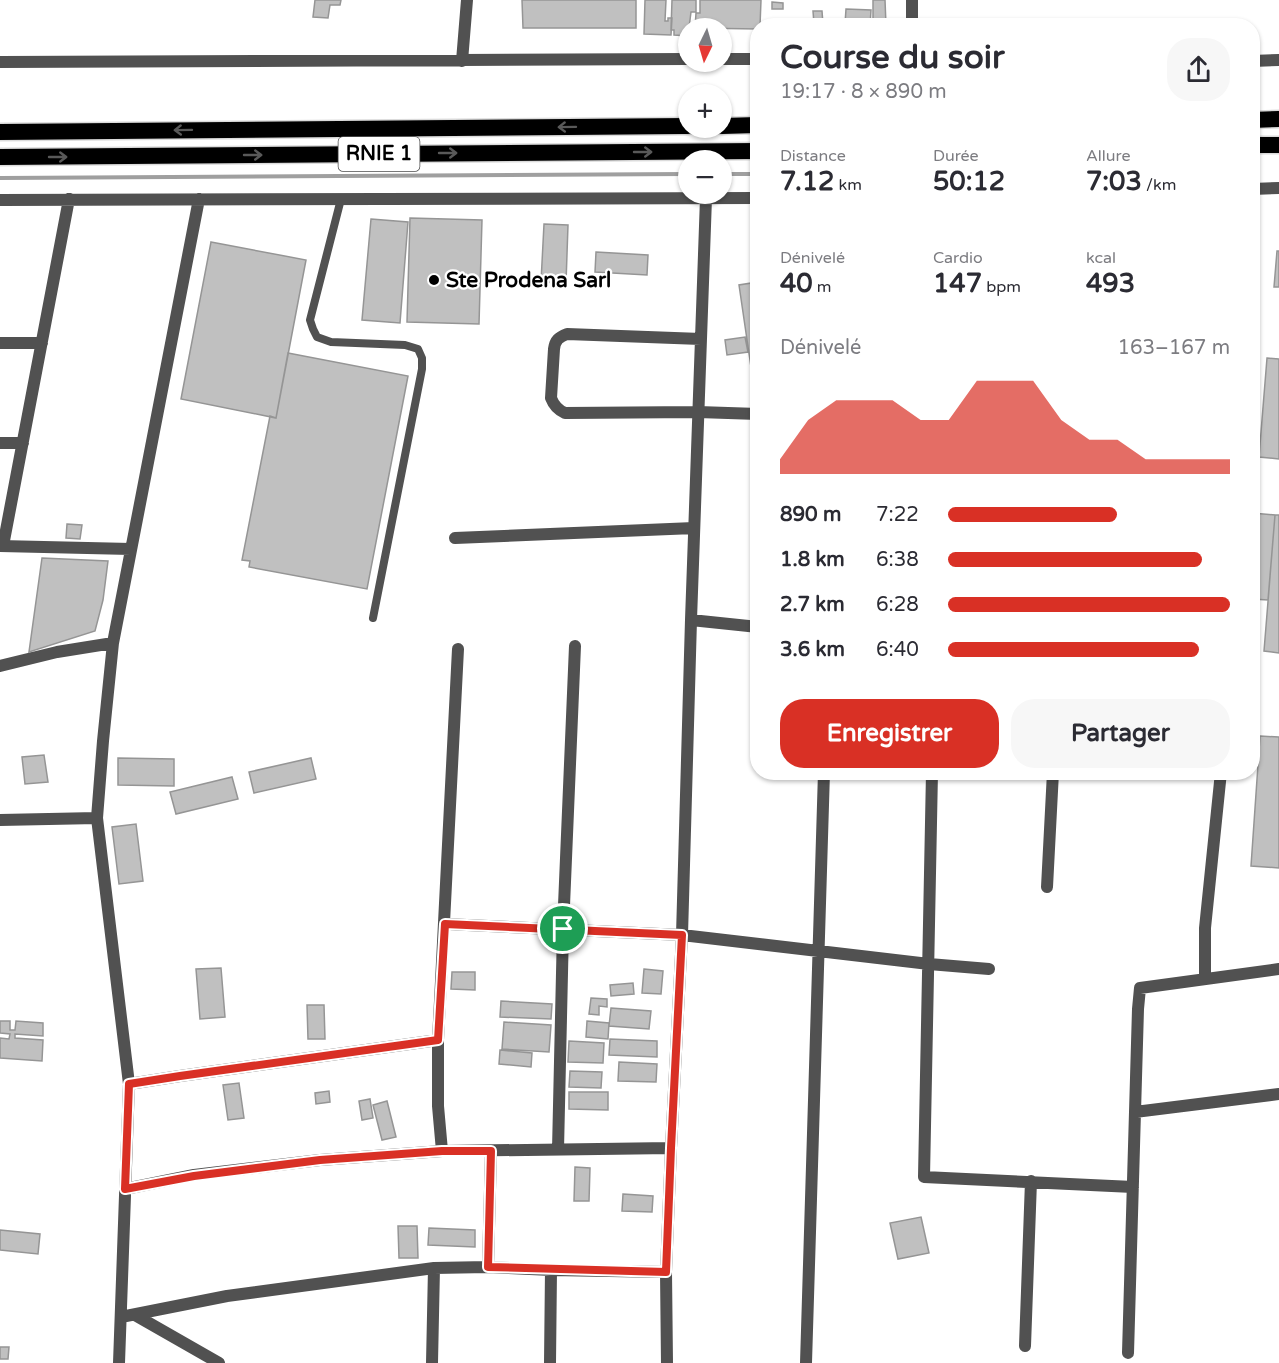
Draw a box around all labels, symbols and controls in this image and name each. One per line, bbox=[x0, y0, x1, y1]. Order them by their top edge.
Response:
north arrow bbox=[678, 18, 732, 72]
map controls bbox=[678, 18, 732, 204]
text: Course du soir bbox=[780, 38, 1005, 77]
button: share bbox=[1167, 38, 1230, 101]
text: 19:17 · 8 × 890 m bbox=[780, 80, 947, 104]
button: + bbox=[678, 84, 732, 138]
one-way arrow bbox=[558, 121, 578, 133]
one-way arrow bbox=[174, 125, 194, 136]
road number: RNIE 1 bbox=[338, 137, 419, 171]
one-way arrow bbox=[633, 146, 653, 158]
text: Distance bbox=[780, 146, 846, 166]
text: Durée bbox=[933, 146, 979, 166]
text: Allure bbox=[1086, 146, 1131, 166]
one-way arrow bbox=[438, 148, 458, 159]
one-way arrow bbox=[243, 149, 263, 161]
button: − bbox=[678, 150, 732, 204]
one-way arrow bbox=[48, 151, 68, 163]
text: 7.12 bbox=[780, 166, 834, 197]
text: 50:12 bbox=[933, 166, 1005, 197]
text: 7:03 bbox=[1086, 166, 1142, 197]
text: km bbox=[834, 175, 862, 195]
text: /km bbox=[1142, 175, 1176, 195]
text: Dénivelé bbox=[780, 248, 845, 268]
text: Cardio bbox=[933, 248, 983, 268]
text: kcal bbox=[1086, 248, 1116, 268]
place label: Ste Prodena Sarl bbox=[446, 268, 611, 293]
text: 40 bbox=[780, 268, 813, 299]
text: 147 bbox=[933, 268, 982, 299]
text: 493 bbox=[1086, 268, 1135, 299]
marker: Ste Prodena Sarl bbox=[427, 273, 441, 287]
text: m bbox=[813, 277, 832, 297]
text: bpm bbox=[982, 277, 1021, 297]
text: Dénivelé bbox=[780, 336, 861, 360]
text: 163–167 m bbox=[1117, 336, 1230, 360]
text: 890 m bbox=[780, 503, 841, 527]
text: 7:22 bbox=[876, 503, 919, 527]
text: 1.8 km bbox=[780, 548, 845, 572]
text: 6:38 bbox=[876, 548, 919, 572]
text: 2.7 km bbox=[780, 593, 845, 617]
text: 6:28 bbox=[876, 593, 919, 617]
text: 3.6 km bbox=[780, 638, 845, 662]
text: 6:40 bbox=[876, 638, 919, 662]
button: Enregistrer bbox=[780, 699, 999, 768]
button: Partager bbox=[1011, 699, 1230, 768]
pin bbox=[537, 903, 588, 954]
icon: arrive bbox=[546, 912, 579, 945]

